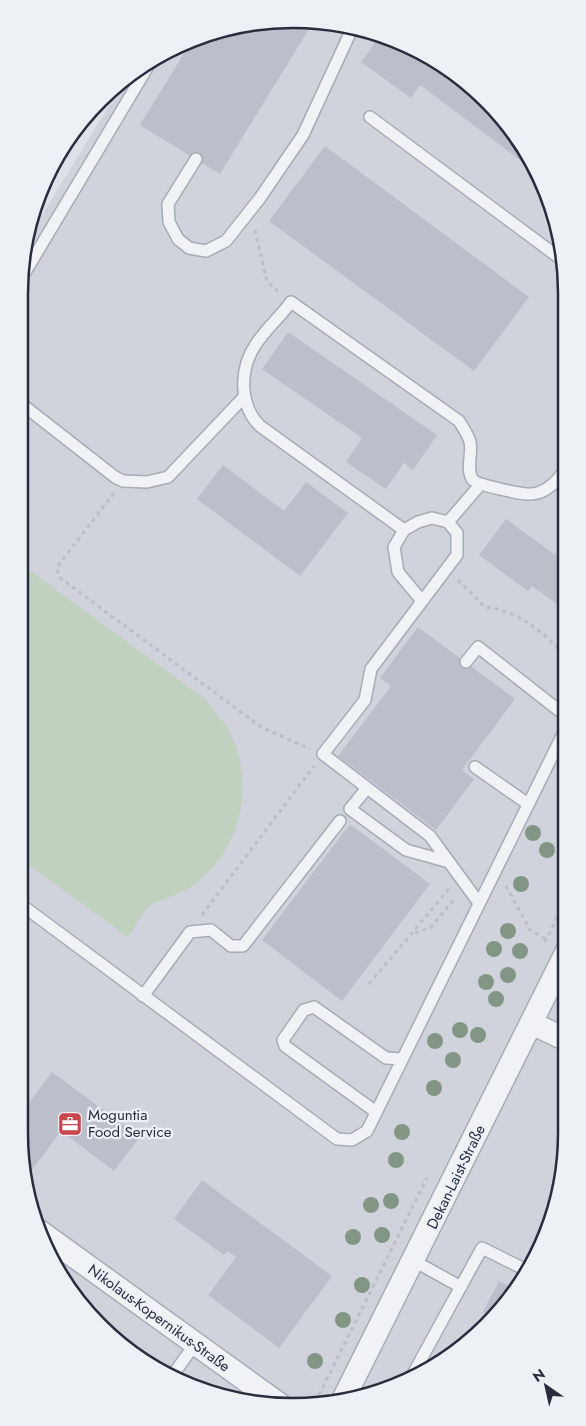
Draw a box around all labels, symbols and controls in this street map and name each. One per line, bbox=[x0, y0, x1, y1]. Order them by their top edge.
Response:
place label: Moguntia Food Service bbox=[88, 1104, 172, 1143]
office icon: Moguntia Food Service bbox=[57, 1111, 83, 1137]
street label: Dekan-Laist-Straße bbox=[421, 1121, 491, 1233]
street label: Nikolaus-Kopernikus-Straße bbox=[83, 1259, 235, 1377]
north arrow bbox=[521, 1361, 571, 1411]
text: N bbox=[529, 1364, 549, 1387]

